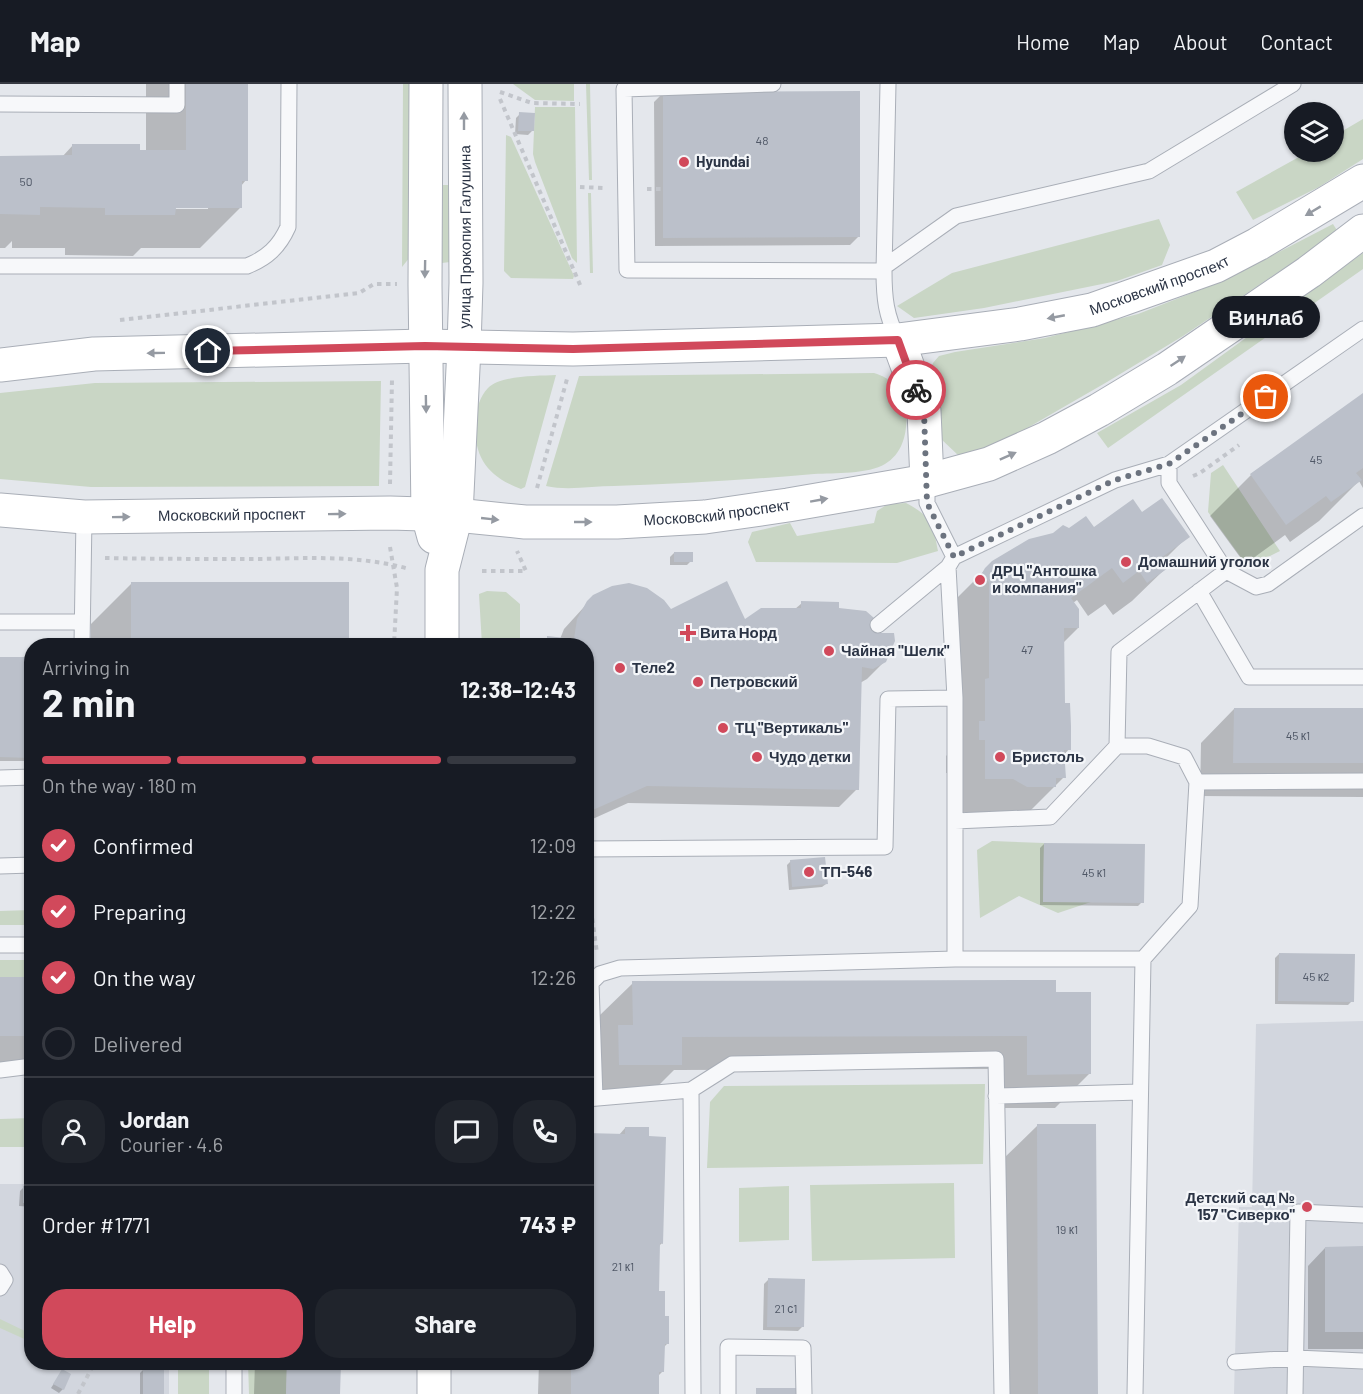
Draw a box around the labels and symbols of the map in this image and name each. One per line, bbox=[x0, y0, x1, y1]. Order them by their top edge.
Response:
one-way arrow bbox=[459, 111, 469, 130]
house number: 48 bbox=[756, 133, 768, 147]
street label: улица Прокопия Галушина bbox=[455, 145, 474, 329]
place label: Hyundai bbox=[696, 152, 750, 170]
marker: Hyundai bbox=[677, 155, 691, 169]
house number: 50 bbox=[20, 174, 32, 188]
one-way arrow bbox=[1305, 206, 1321, 217]
street label: Московский проспект bbox=[1087, 251, 1232, 318]
one-way arrow bbox=[420, 259, 430, 278]
callout: Винлаб bbox=[1212, 295, 1320, 337]
one-way arrow bbox=[1047, 312, 1066, 322]
pin bbox=[182, 325, 233, 376]
one-way arrow bbox=[147, 348, 166, 358]
one-way arrow bbox=[1170, 355, 1186, 367]
courier bbox=[886, 360, 946, 420]
pin bbox=[1240, 371, 1291, 422]
one-way arrow bbox=[421, 395, 431, 414]
one-way arrow bbox=[999, 450, 1017, 460]
house number: 45 bbox=[1310, 452, 1322, 466]
street label: Московский проспект bbox=[643, 495, 791, 528]
one-way arrow bbox=[809, 496, 828, 505]
street label: Московский проспект bbox=[158, 504, 306, 524]
one-way arrow bbox=[328, 509, 347, 519]
one-way arrow bbox=[112, 512, 131, 521]
one-way arrow bbox=[481, 514, 500, 524]
one-way arrow bbox=[574, 517, 593, 527]
place label: Домашний уголок bbox=[1138, 552, 1270, 570]
marker: Домашний уголок bbox=[1119, 555, 1133, 569]
place label: ДРЦ "Антошка и компания" bbox=[992, 561, 1097, 596]
marker: ДРЦ "Антошка и компания" bbox=[973, 573, 987, 587]
place label: Вита Норд bbox=[700, 623, 778, 641]
marker: Вита Норд bbox=[681, 626, 695, 640]
place label: Чайная "Шелк" bbox=[841, 641, 950, 659]
house number: 47 bbox=[1021, 642, 1033, 656]
marker: Чайная "Шелк" bbox=[822, 644, 836, 658]
place label: Теле2 bbox=[632, 658, 675, 676]
marker: Теле2 bbox=[613, 661, 627, 675]
place label: Петровский bbox=[710, 672, 798, 690]
marker: Петровский bbox=[691, 675, 705, 689]
place label: ТЦ "Вертикаль" bbox=[735, 718, 849, 736]
marker: ТЦ "Вертикаль" bbox=[716, 721, 730, 735]
house number: 45 к1 bbox=[1286, 728, 1310, 742]
place label: Чудо детки bbox=[769, 747, 851, 765]
place label: Бристоль bbox=[1012, 747, 1084, 765]
marker: Чудо детки bbox=[750, 750, 764, 764]
marker: Бристоль bbox=[993, 750, 1007, 764]
place label: ТП-546 bbox=[821, 862, 872, 880]
marker: ТП-546 bbox=[802, 865, 816, 879]
house number: 45 к1 bbox=[1082, 865, 1106, 879]
house number: 45 к2 bbox=[1303, 969, 1329, 983]
place label: Детский сад № 157 "Сиверко" bbox=[1185, 1188, 1296, 1223]
marker: Детский сад № 157 "Сиверко" bbox=[1300, 1200, 1314, 1214]
house number: 19 к1 bbox=[1056, 1222, 1078, 1236]
house number: 21 к1 bbox=[612, 1259, 634, 1273]
house number: 21 с1 bbox=[774, 1301, 798, 1315]

